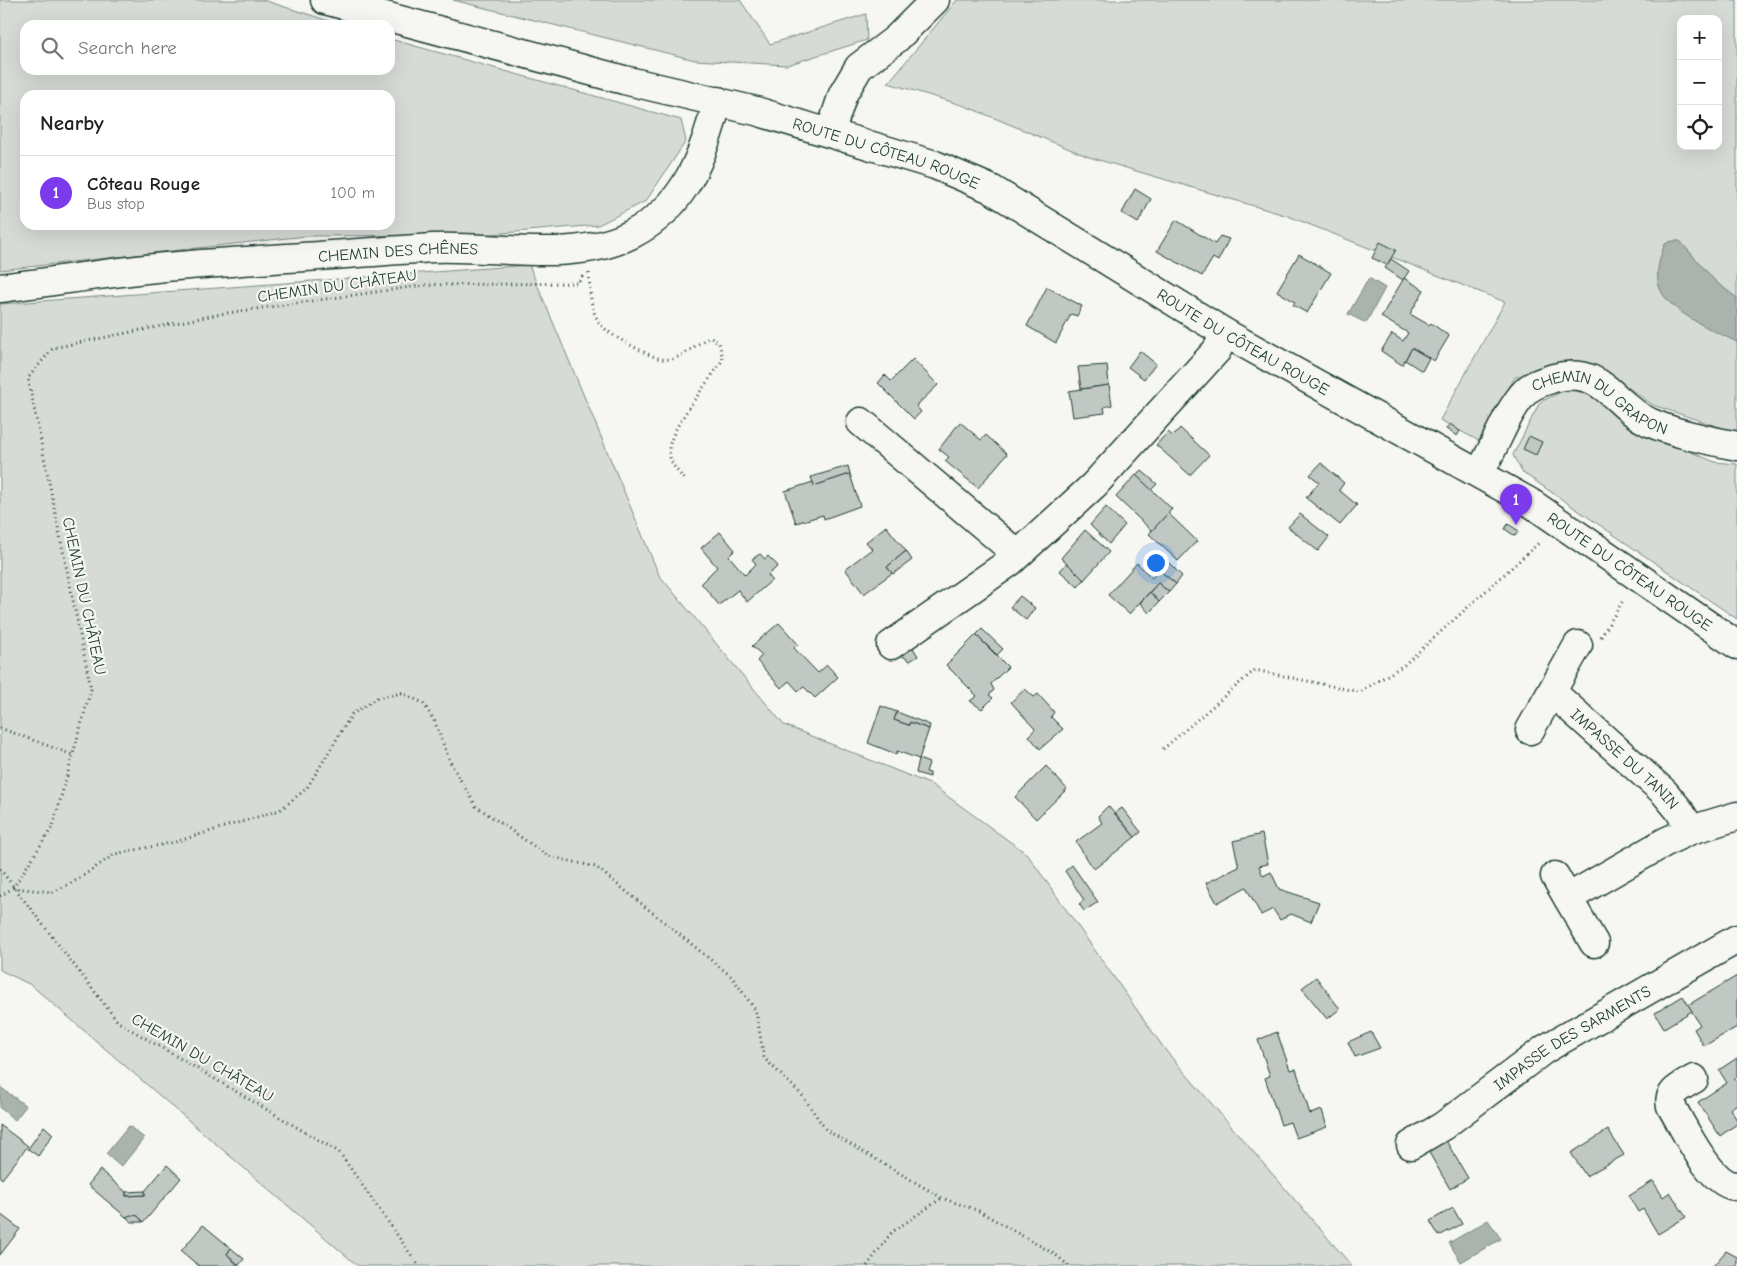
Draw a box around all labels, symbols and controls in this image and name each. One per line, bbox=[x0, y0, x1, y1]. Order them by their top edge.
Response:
map controls bbox=[1677, 15, 1722, 150]
button: + bbox=[1677, 15, 1722, 60]
search box bbox=[20, 20, 395, 75]
icon: search bbox=[38, 34, 66, 62]
text: Search here bbox=[78, 37, 177, 59]
button: − bbox=[1677, 60, 1722, 105]
button: locate bbox=[1677, 105, 1722, 150]
text: Nearby bbox=[40, 111, 104, 135]
street label: ROUTE DU CÔTEAU ROUGE bbox=[790, 115, 982, 193]
text: Côteau Rouge bbox=[87, 173, 200, 195]
text: 1 bbox=[53, 184, 59, 202]
text: 100 m bbox=[331, 184, 375, 202]
text: Bus stop bbox=[87, 195, 145, 213]
street label: CHEMIN DES CHÊNES bbox=[317, 239, 479, 266]
street label: CHEMIN DU CHÂTEAU bbox=[256, 265, 418, 306]
street label: ROUTE DU CÔTEAU ROUGE bbox=[1154, 285, 1332, 399]
street label: CHEMIN DU GRAPON bbox=[1529, 367, 1670, 439]
pin: 1 bbox=[1500, 484, 1532, 525]
street label: ROUTE DU CÔTEAU ROUGE bbox=[1544, 509, 1715, 635]
street label: CHEMIN DU CHÂTEAU bbox=[58, 515, 111, 677]
your location bbox=[1143, 550, 1169, 576]
street label: IMPASSE DU TANIN bbox=[1567, 705, 1682, 813]
street label: IMPASSE DES SARMENTS bbox=[1490, 982, 1654, 1094]
street label: CHEMIN DU CHÂTEAU bbox=[128, 1009, 277, 1106]

